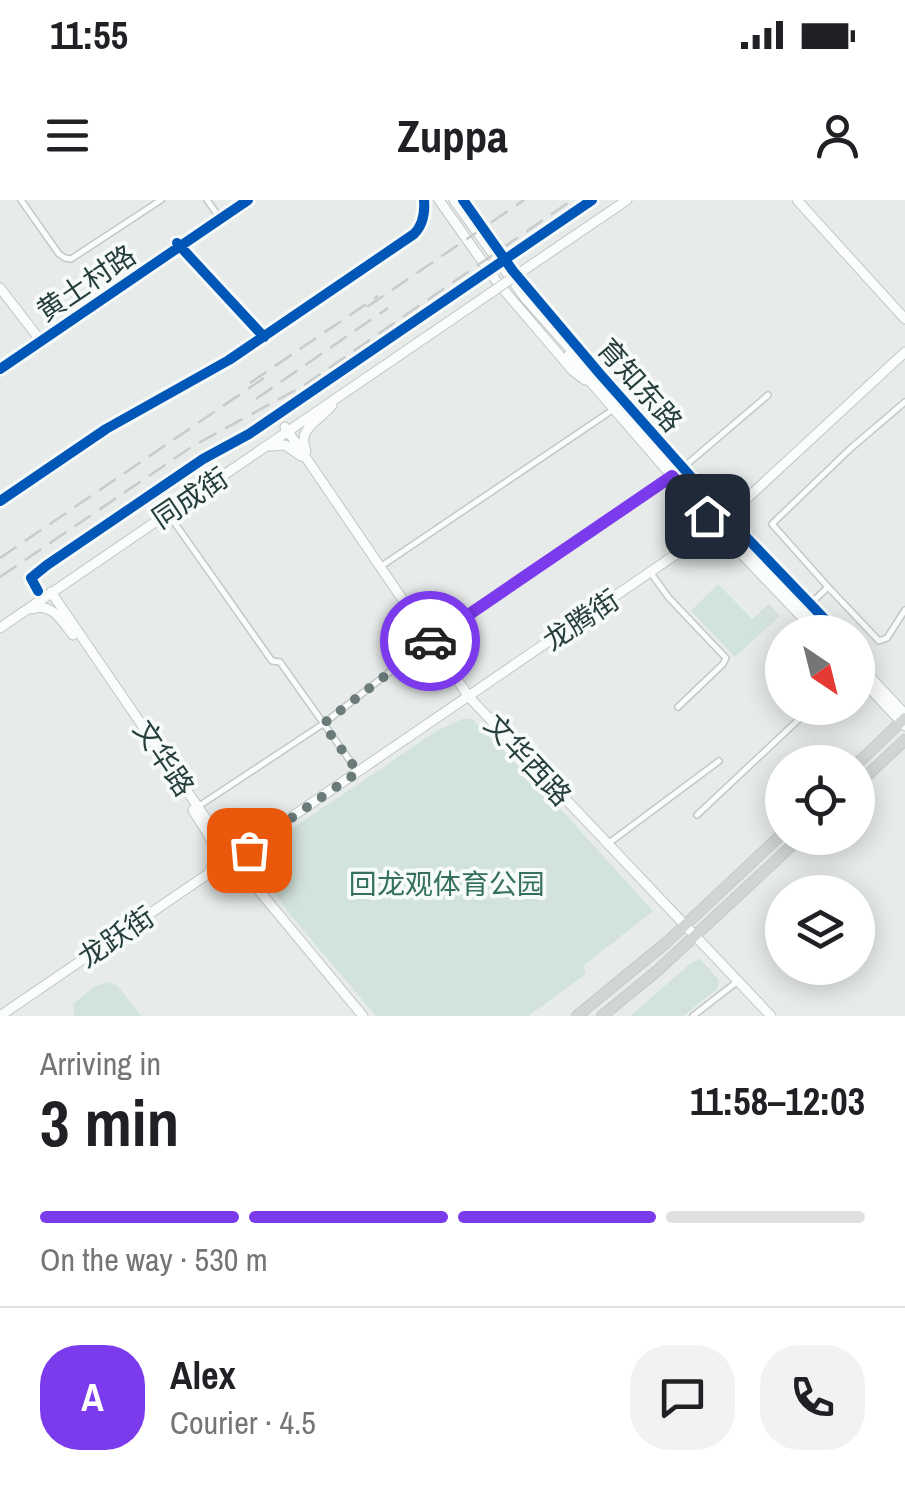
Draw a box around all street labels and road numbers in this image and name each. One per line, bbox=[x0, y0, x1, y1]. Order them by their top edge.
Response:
street label: 黄土村路 bbox=[29, 236, 143, 330]
street label: 育知东路 bbox=[589, 330, 691, 440]
street label: 同成街 bbox=[145, 459, 235, 537]
street label: 龙腾街 bbox=[536, 581, 626, 659]
street label: 文华西路 bbox=[476, 706, 580, 814]
street label: 文华路 bbox=[125, 713, 203, 803]
street label: 龙跃街 bbox=[71, 898, 161, 976]

